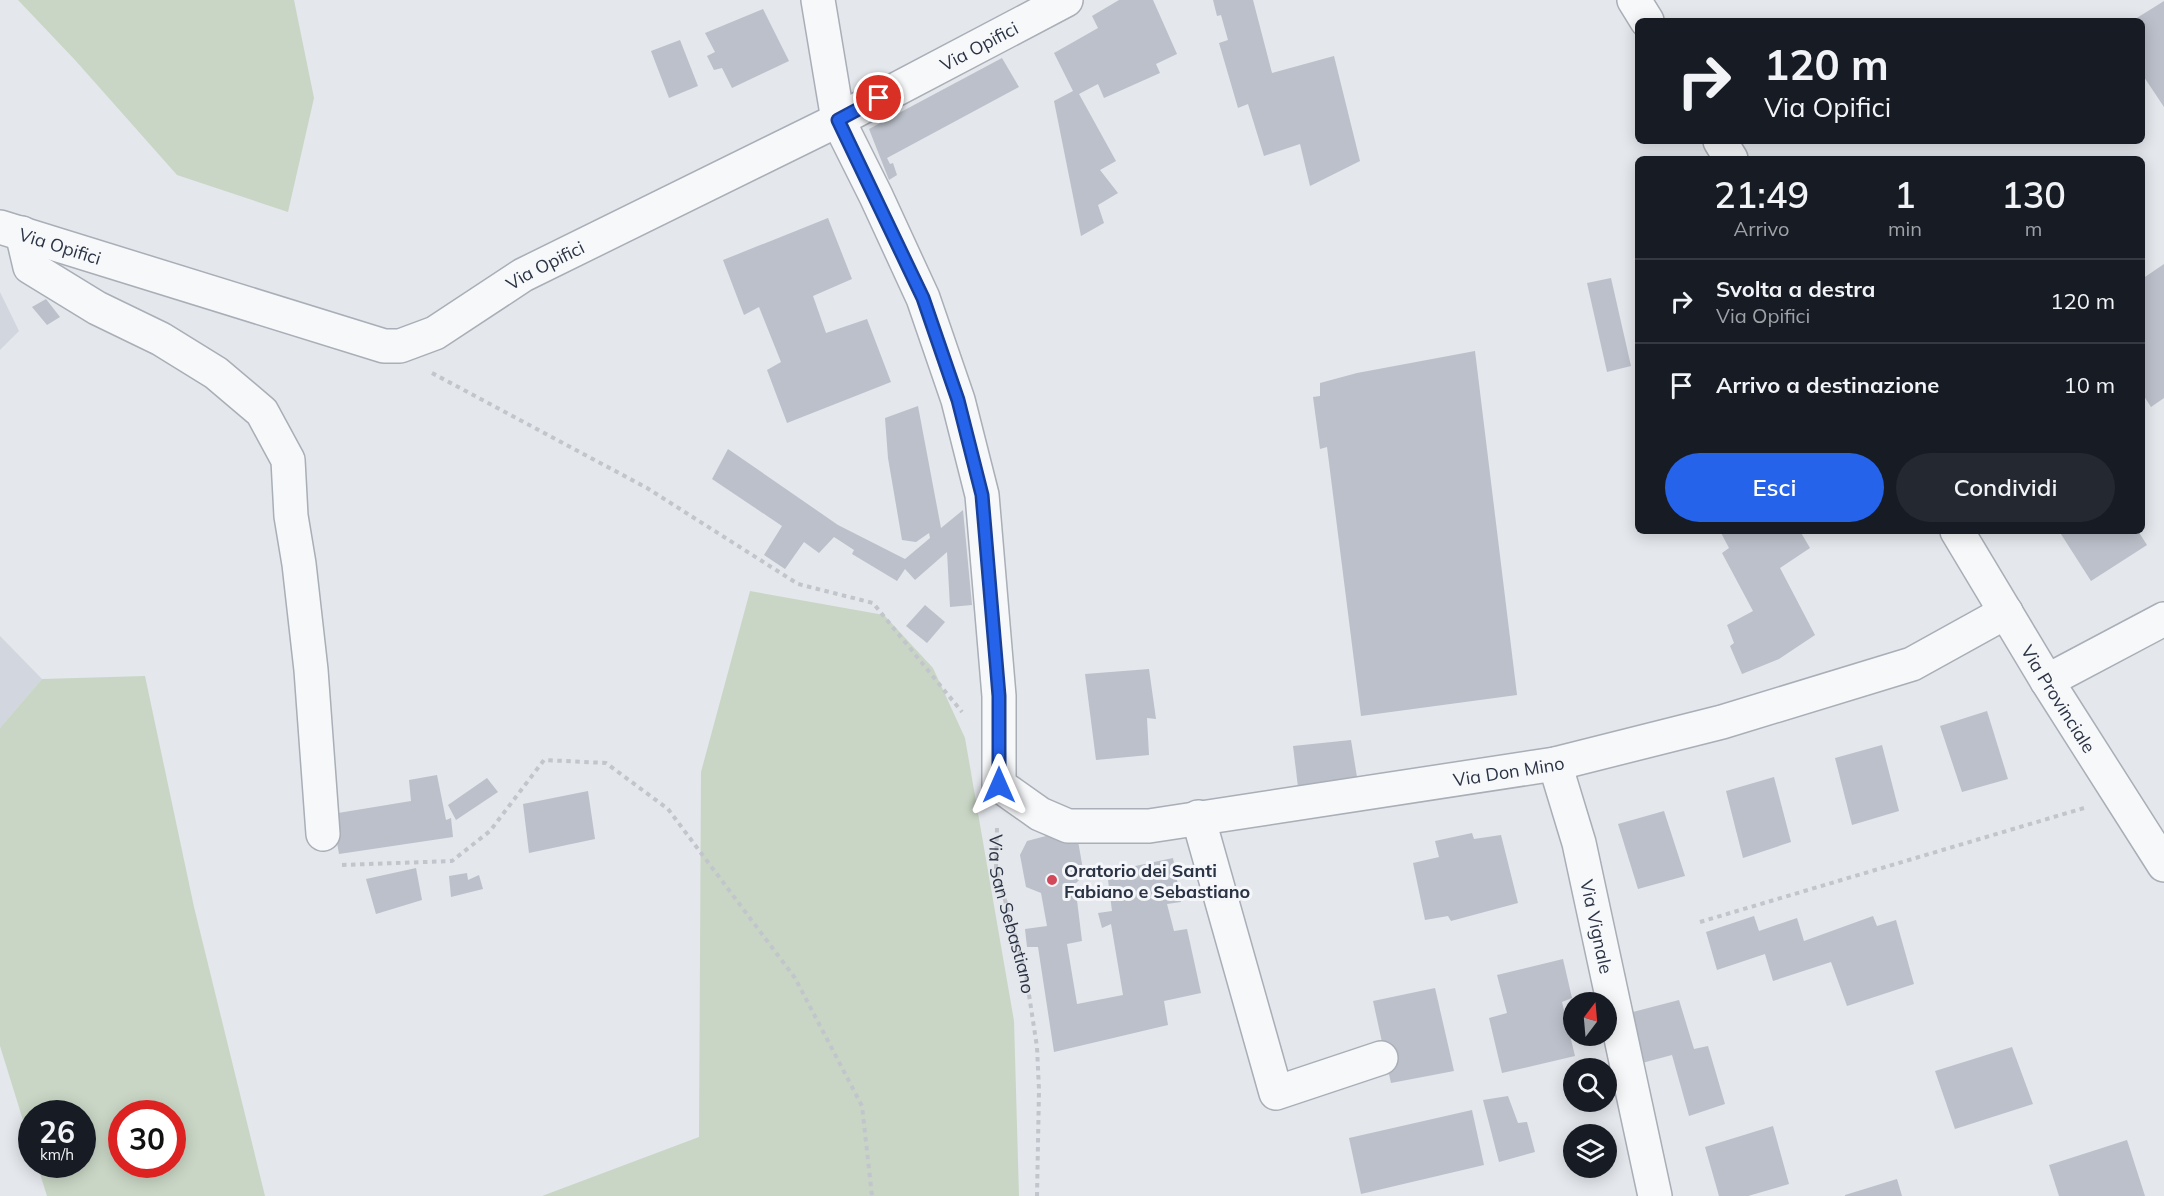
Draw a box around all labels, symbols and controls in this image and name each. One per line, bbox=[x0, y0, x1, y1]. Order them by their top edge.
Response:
street label: Via Opifici bbox=[936, 16, 1022, 76]
text: 120 m bbox=[1764, 38, 1889, 91]
icon: right bbox=[1665, 42, 1743, 120]
pin bbox=[853, 72, 904, 123]
icon: arrive bbox=[862, 81, 895, 114]
text: Via Opifici bbox=[1764, 90, 1891, 124]
text: 21:49 bbox=[1714, 172, 1809, 217]
text: 1 bbox=[1894, 172, 1916, 217]
text: 130 bbox=[2001, 172, 2066, 217]
text: Arrivo bbox=[1734, 216, 1789, 241]
text: min bbox=[1888, 216, 1922, 241]
text: m bbox=[2025, 216, 2042, 241]
street label: Via Opifici bbox=[16, 222, 104, 269]
street label: Via Opifici bbox=[501, 235, 588, 295]
text: Svolta a destra bbox=[1716, 275, 1875, 303]
icon: right bbox=[1665, 285, 1698, 318]
text: 120 m bbox=[2050, 287, 2115, 315]
text: Via Opifici bbox=[1716, 303, 1810, 328]
icon: arrive bbox=[1665, 369, 1698, 402]
text: Arrivo a destinazione bbox=[1716, 371, 1939, 399]
text: 10 m bbox=[2064, 371, 2115, 399]
button: Esci bbox=[1665, 453, 1884, 522]
button: Condividi bbox=[1896, 453, 2115, 522]
street label: Via Provinciale bbox=[2016, 640, 2101, 757]
street label: Via Don Mino bbox=[1452, 751, 1567, 791]
position arrow bbox=[967, 753, 1031, 817]
street label: Via San Sebastiano bbox=[985, 834, 1040, 995]
place label: Oratorio dei Santi Fabiano e Sebastiano bbox=[1064, 859, 1250, 903]
marker: Oratorio dei Santi Fabiano e Sebastiano bbox=[1045, 873, 1059, 887]
street label: Via Vignale bbox=[1576, 877, 1618, 976]
north arrow bbox=[1563, 992, 1617, 1046]
map controls bbox=[1563, 992, 1617, 1178]
button: search bbox=[1563, 1058, 1617, 1112]
speed limit sign: 30 bbox=[108, 1100, 186, 1178]
text: 26 bbox=[39, 1113, 75, 1151]
button: layers bbox=[1563, 1124, 1617, 1178]
text: km/h bbox=[40, 1145, 74, 1164]

